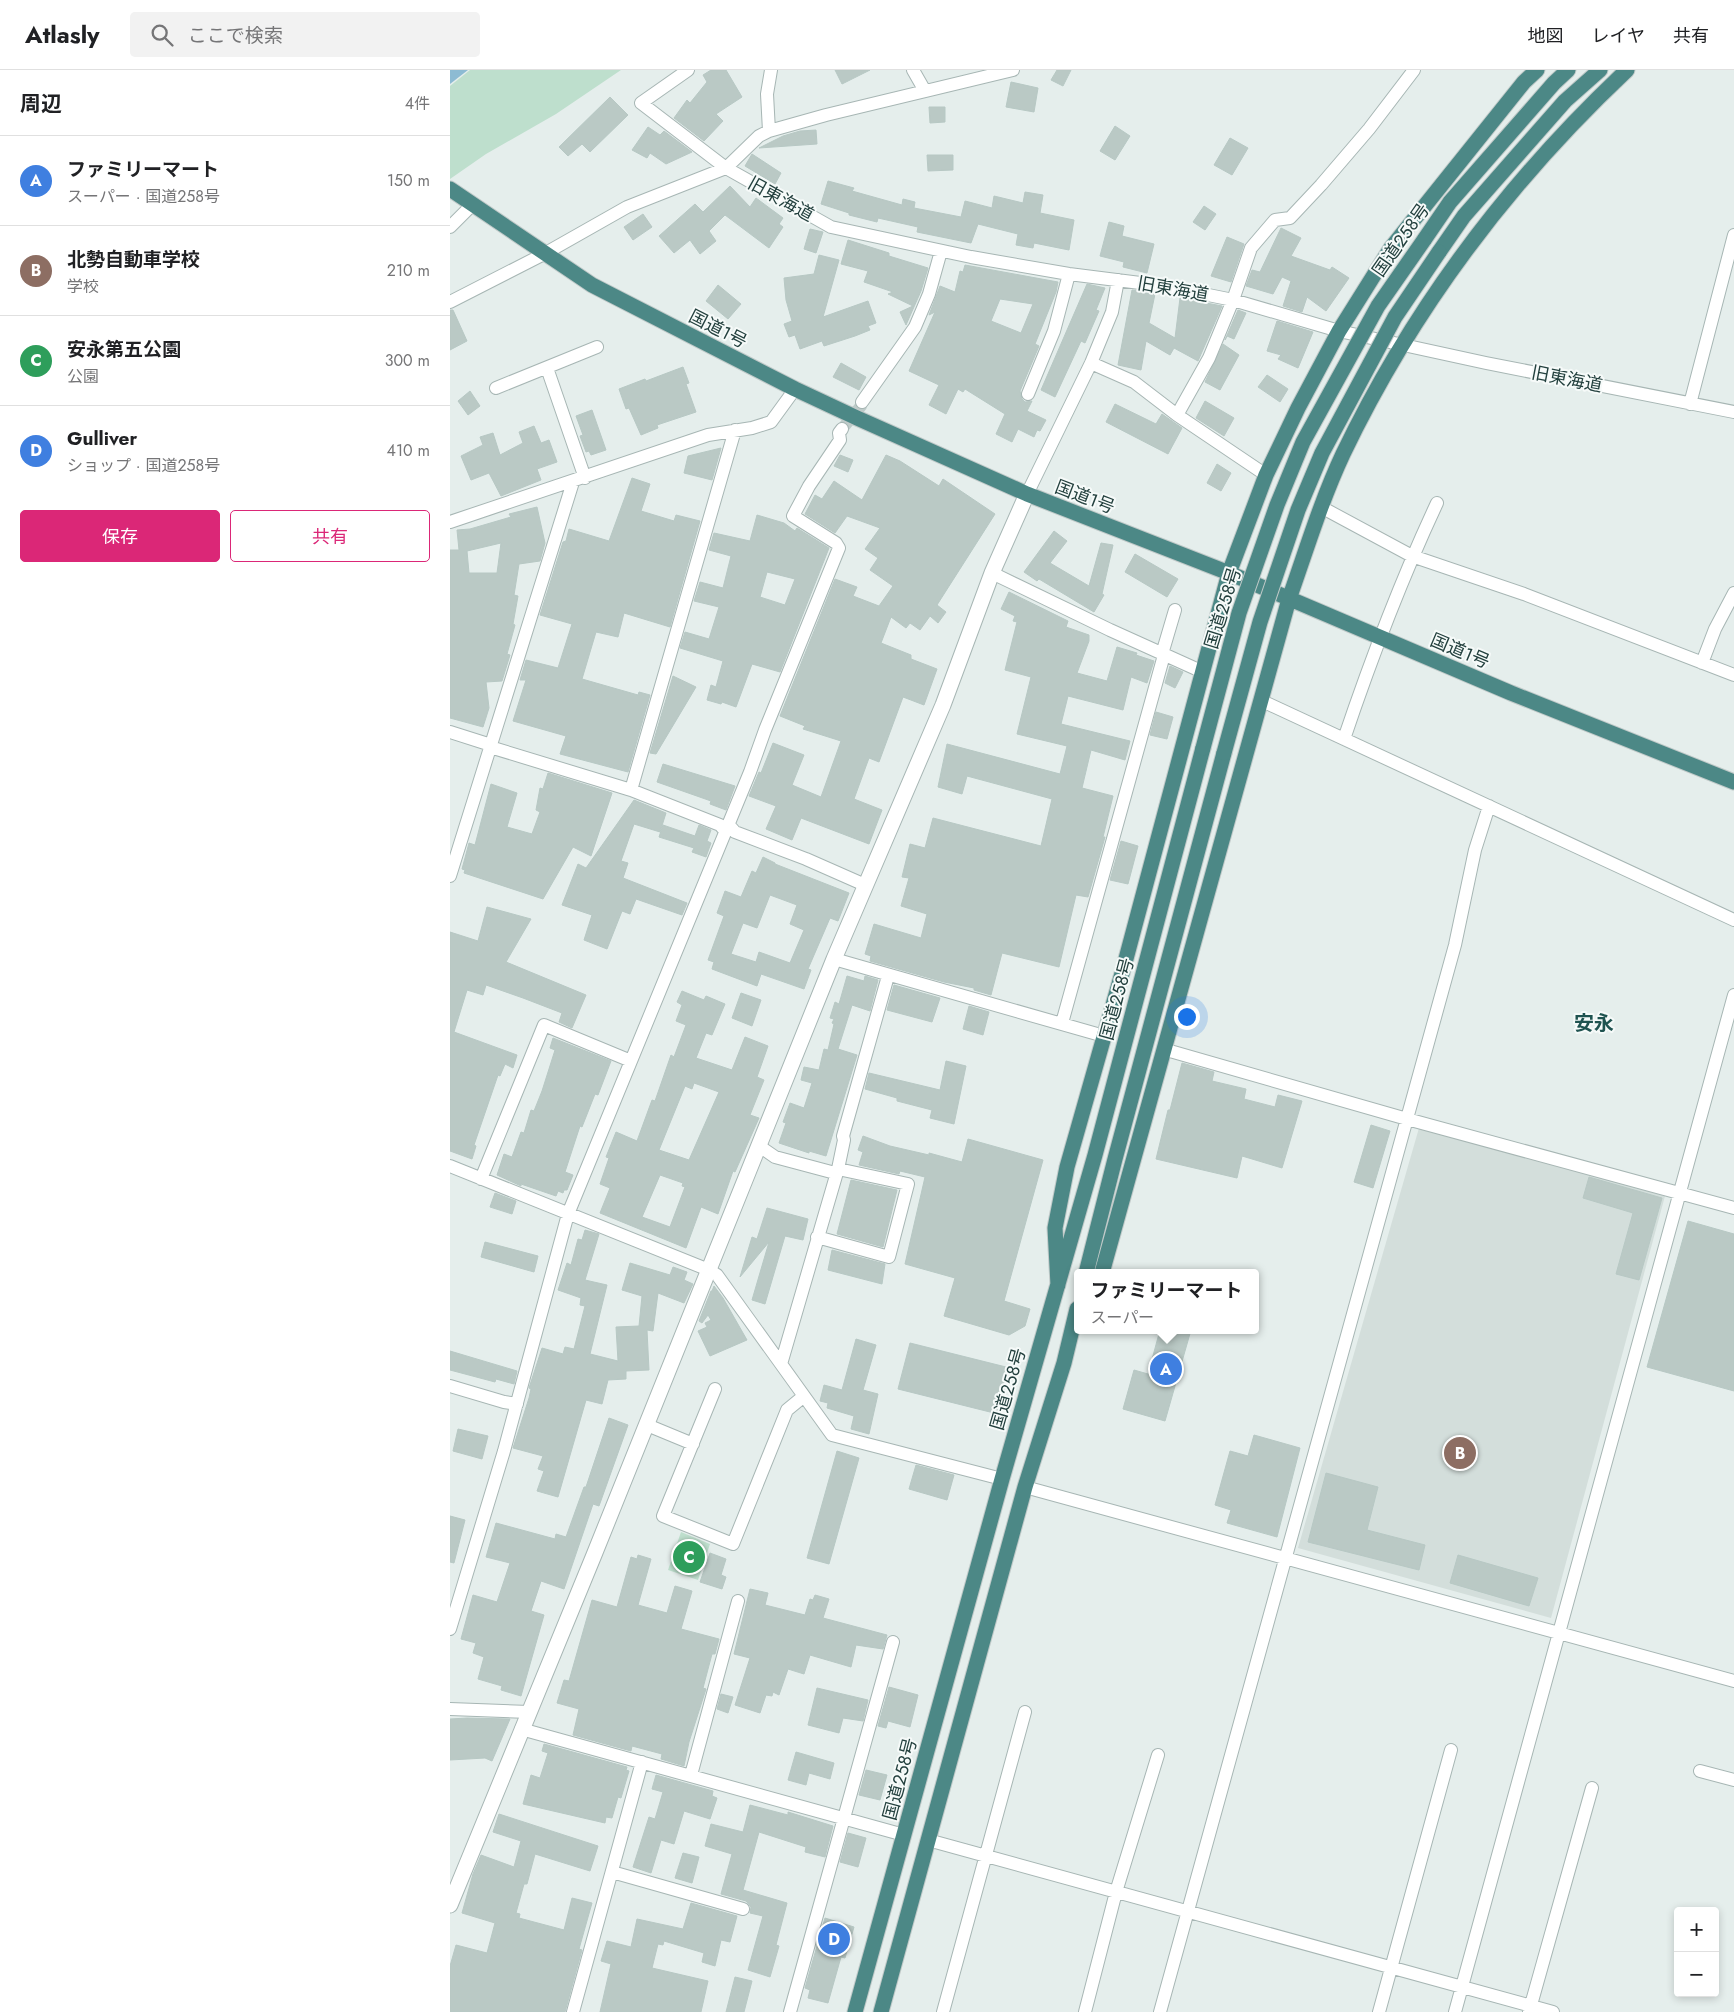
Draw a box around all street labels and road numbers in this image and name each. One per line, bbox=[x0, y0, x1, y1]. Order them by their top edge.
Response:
street label: 旧東海道 bbox=[743, 170, 819, 228]
street label: 国道258号 bbox=[1366, 198, 1436, 282]
street label: 旧東海道 bbox=[1135, 270, 1211, 308]
street label: 国道1号 bbox=[684, 303, 752, 355]
street label: 旧東海道 bbox=[1529, 359, 1605, 399]
street label: 国道1号 bbox=[1051, 474, 1119, 520]
street label: 国道258号 bbox=[1198, 564, 1248, 652]
street label: 国道1号 bbox=[1426, 627, 1494, 675]
street label: 国道258号 bbox=[1094, 955, 1140, 1043]
street label: 国道258号 bbox=[984, 1345, 1032, 1433]
street label: 国道258号 bbox=[877, 1735, 923, 1823]

